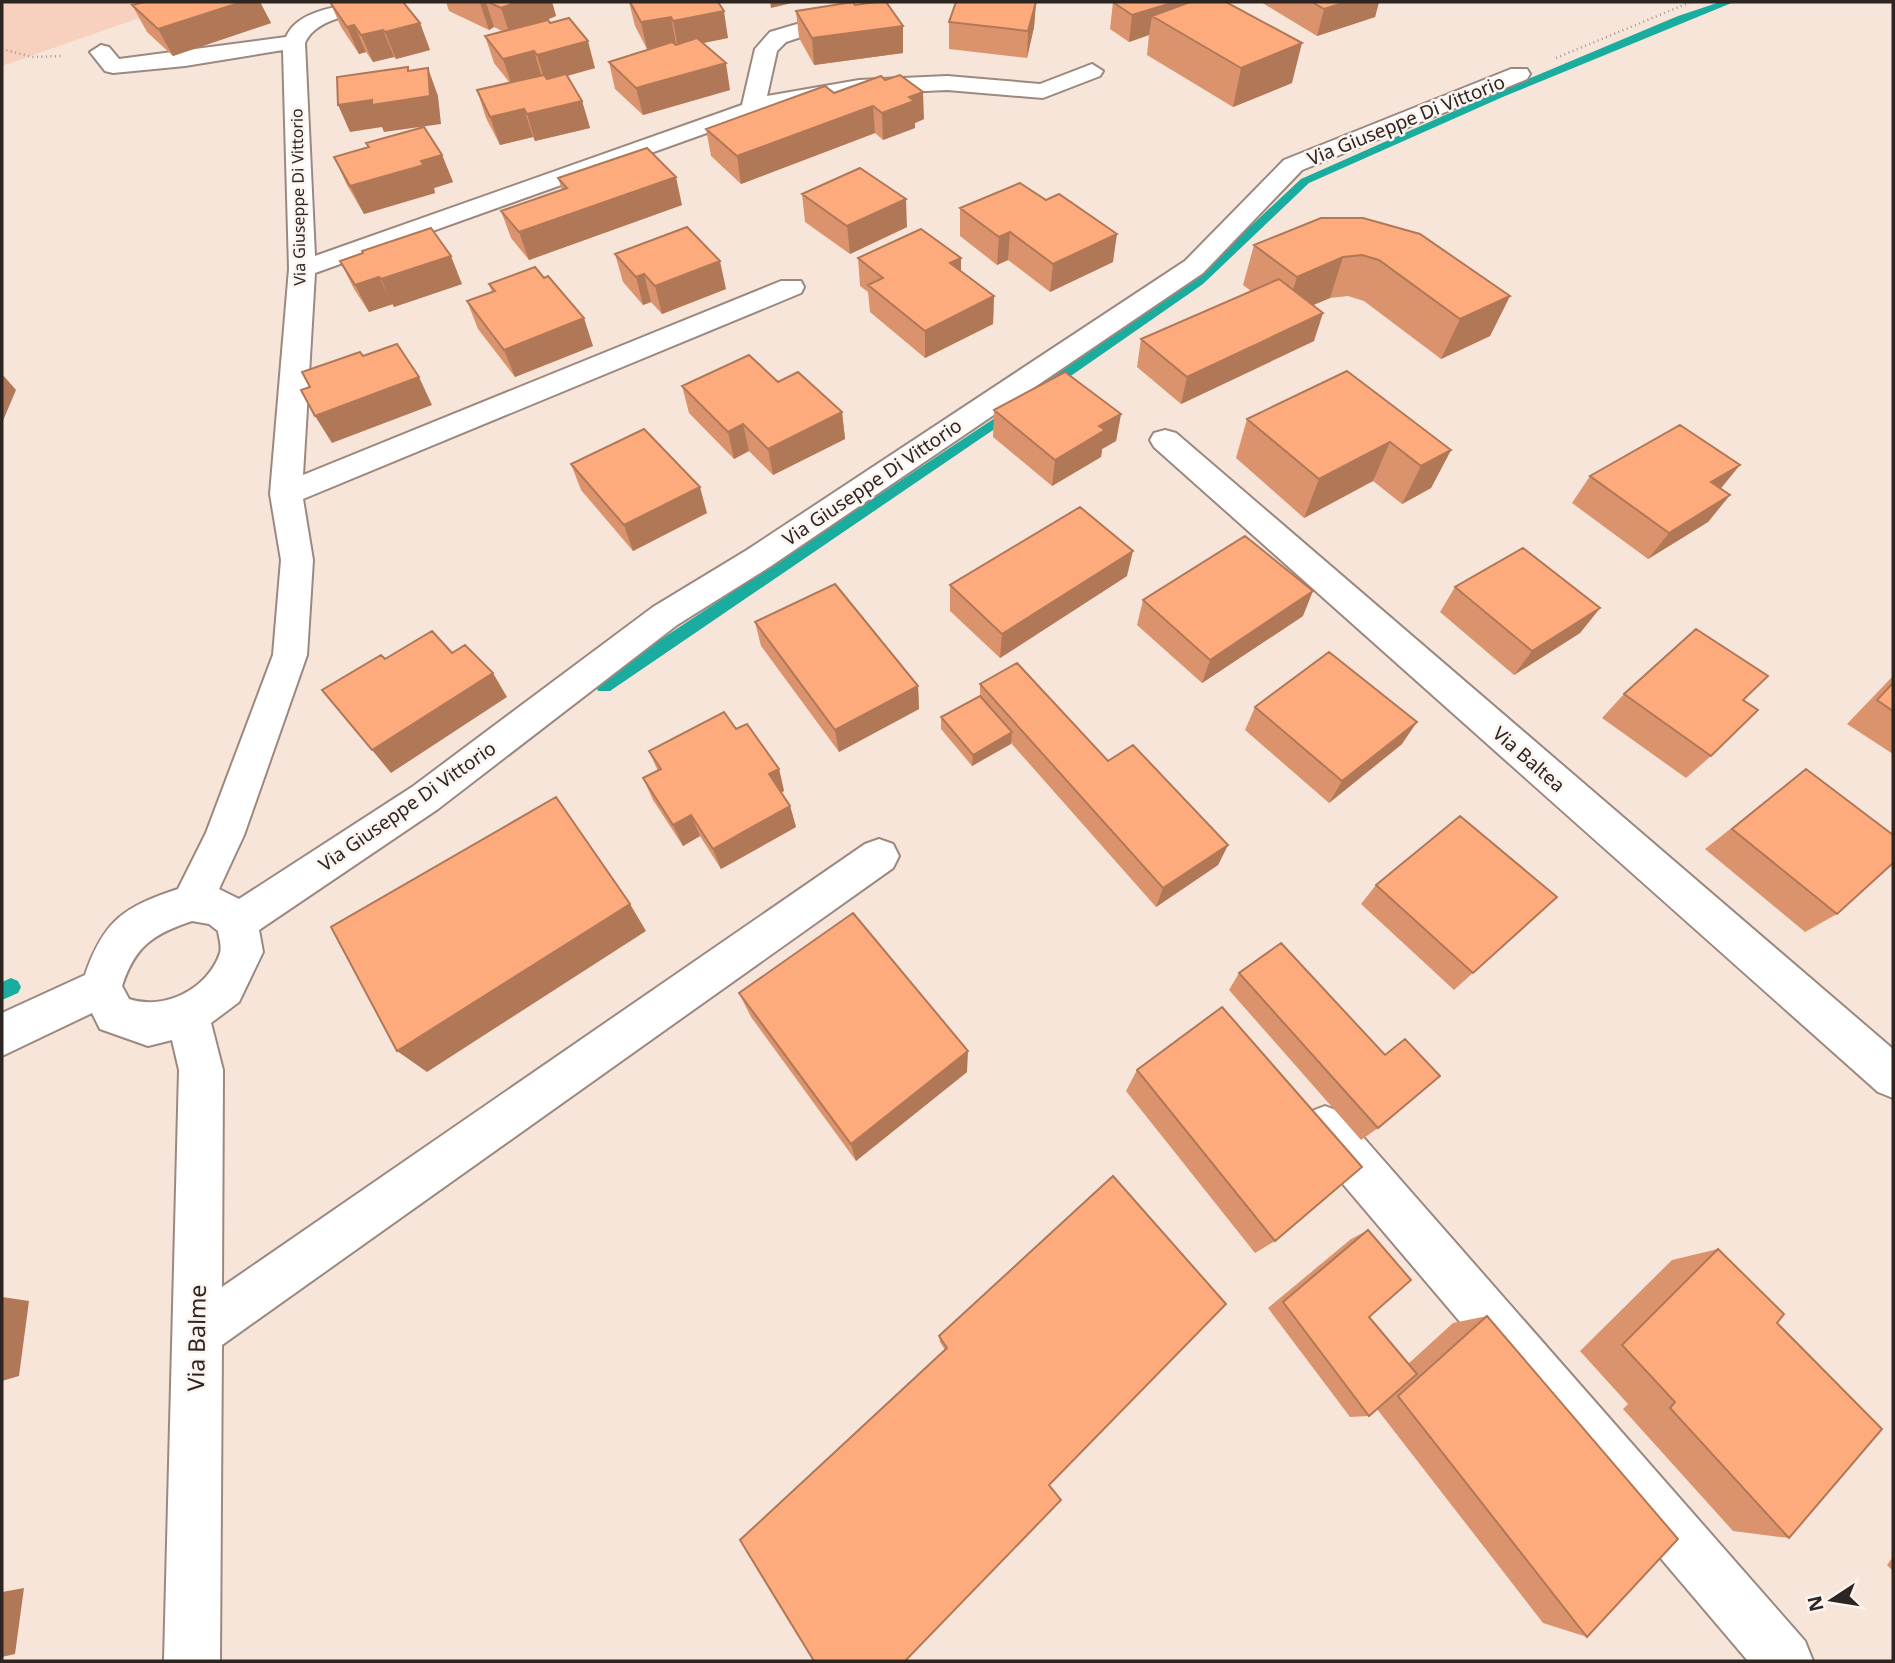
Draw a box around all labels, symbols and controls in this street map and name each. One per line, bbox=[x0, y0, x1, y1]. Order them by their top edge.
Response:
street label: Via Giuseppe Di Vittorio bbox=[1303, 68, 1509, 172]
street label: Via Giuseppe Di Vittorio bbox=[285, 108, 311, 286]
street label: Via Giuseppe Di Vittorio bbox=[777, 412, 967, 552]
street label: Via Baltea bbox=[1487, 720, 1571, 798]
street label: Via Giuseppe Di Vittorio bbox=[313, 735, 501, 877]
street label: Via Balme bbox=[179, 1284, 213, 1392]
north arrow bbox=[1797, 1565, 1867, 1635]
text: N bbox=[1801, 1593, 1830, 1614]

